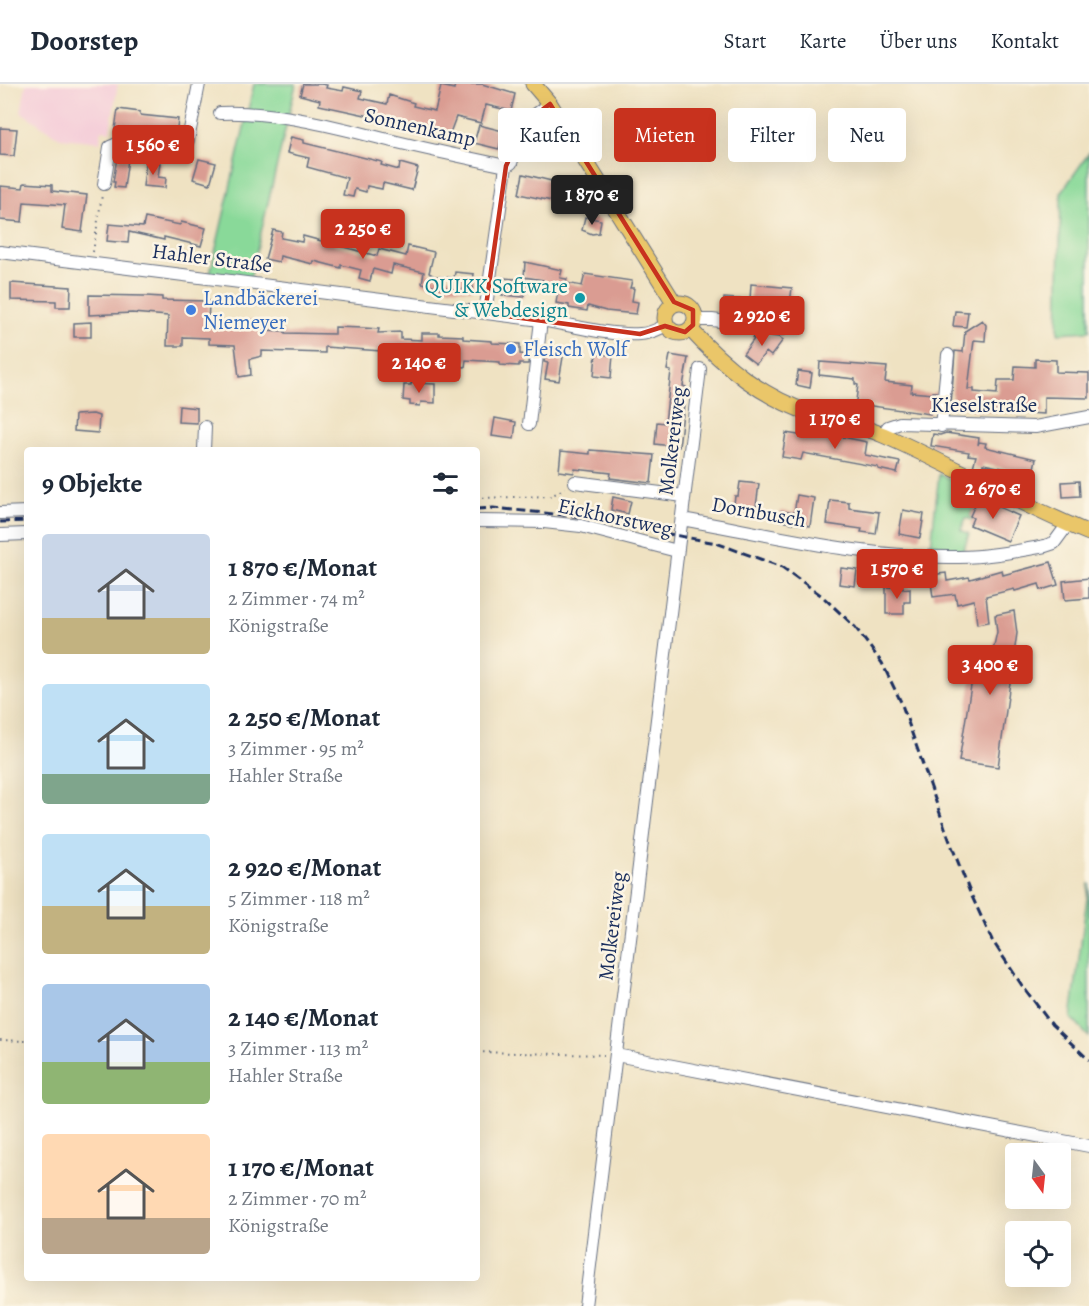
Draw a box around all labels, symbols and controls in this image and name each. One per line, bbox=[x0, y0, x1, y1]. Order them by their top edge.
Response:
text: Doorstep bbox=[30, 22, 138, 60]
text: Start bbox=[724, 27, 766, 55]
text: Karte bbox=[799, 27, 847, 55]
text: Über uns bbox=[880, 27, 957, 55]
text: Kontakt bbox=[990, 27, 1059, 55]
street label: Sonnenkamp bbox=[362, 101, 478, 153]
chip: Kaufen bbox=[498, 108, 602, 162]
chip: Mieten bbox=[614, 108, 716, 162]
chip: Filter bbox=[728, 108, 816, 162]
chip: Neu bbox=[828, 108, 906, 162]
pin: 1 560 € bbox=[98, 125, 208, 176]
text: 1 560 € bbox=[126, 131, 180, 158]
pin: 1 870 € bbox=[537, 175, 647, 226]
text: 1 870 € bbox=[565, 181, 619, 208]
pin: 2 250 € bbox=[308, 209, 418, 260]
text: 2 250 € bbox=[335, 215, 391, 242]
street label: Hahler Straße bbox=[150, 237, 274, 279]
place label: QUIKK Software & Webdesign bbox=[425, 272, 568, 324]
place label: Landbäckerei Niemeyer bbox=[203, 284, 318, 336]
marker: QUIKK Software & Webdesign bbox=[573, 291, 587, 305]
pin: 2 920 € bbox=[707, 296, 817, 347]
text: 2 920 € bbox=[733, 302, 791, 329]
marker: Landbäckerei Niemeyer bbox=[184, 303, 198, 317]
place label: Fleisch Wolf bbox=[523, 335, 631, 363]
marker: Fleisch Wolf bbox=[504, 342, 518, 356]
pin: 2 140 € bbox=[364, 343, 474, 394]
text: 2 140 € bbox=[392, 349, 446, 376]
street label: Molkereiweg bbox=[651, 384, 693, 497]
street label: Kieselstraße bbox=[931, 391, 1037, 419]
pin: 1 170 € bbox=[780, 399, 890, 450]
text: 1 170 € bbox=[809, 405, 861, 432]
text: 9 Objekte bbox=[42, 466, 143, 501]
icon: filters bbox=[429, 467, 462, 500]
pin: 2 670 € bbox=[938, 469, 1048, 520]
text: 2 670 € bbox=[965, 475, 1021, 502]
street label: Dornbusch bbox=[710, 490, 808, 534]
street label: Eickhorstweg bbox=[555, 491, 675, 543]
pin: 1 570 € bbox=[842, 549, 952, 600]
text: 1 870 €/Monat bbox=[228, 550, 377, 585]
text: 1 570 € bbox=[871, 555, 923, 582]
icon: home bbox=[90, 558, 162, 630]
text: 2 Zimmer · 74 m² bbox=[228, 585, 365, 612]
text: Königstraße bbox=[228, 612, 329, 639]
pin: 3 400 € bbox=[935, 645, 1045, 696]
text: 3 400 € bbox=[962, 651, 1018, 678]
text: 2 250 €/Monat bbox=[228, 700, 381, 735]
icon: home bbox=[90, 708, 162, 780]
text: 3 Zimmer · 95 m² bbox=[228, 735, 364, 762]
text: Hahler Straße bbox=[228, 762, 343, 789]
text: 2 920 €/Monat bbox=[228, 850, 381, 885]
icon: home bbox=[90, 858, 162, 930]
street label: Molkereiweg bbox=[591, 869, 633, 982]
text: 5 Zimmer · 118 m² bbox=[228, 885, 370, 912]
text: Königstraße bbox=[228, 912, 329, 939]
text: 2 140 €/Monat bbox=[228, 1000, 378, 1035]
icon: home bbox=[90, 1008, 162, 1080]
text: 3 Zimmer · 113 m² bbox=[228, 1035, 368, 1062]
text: Hahler Straße bbox=[228, 1062, 343, 1089]
north arrow bbox=[1005, 1143, 1071, 1209]
map controls bbox=[1005, 1143, 1071, 1287]
text: 1 170 €/Monat bbox=[228, 1150, 374, 1185]
icon: home bbox=[90, 1158, 162, 1230]
text: 2 Zimmer · 70 m² bbox=[228, 1185, 366, 1212]
text: Königstraße bbox=[228, 1212, 329, 1239]
button: locate bbox=[1005, 1221, 1071, 1287]

